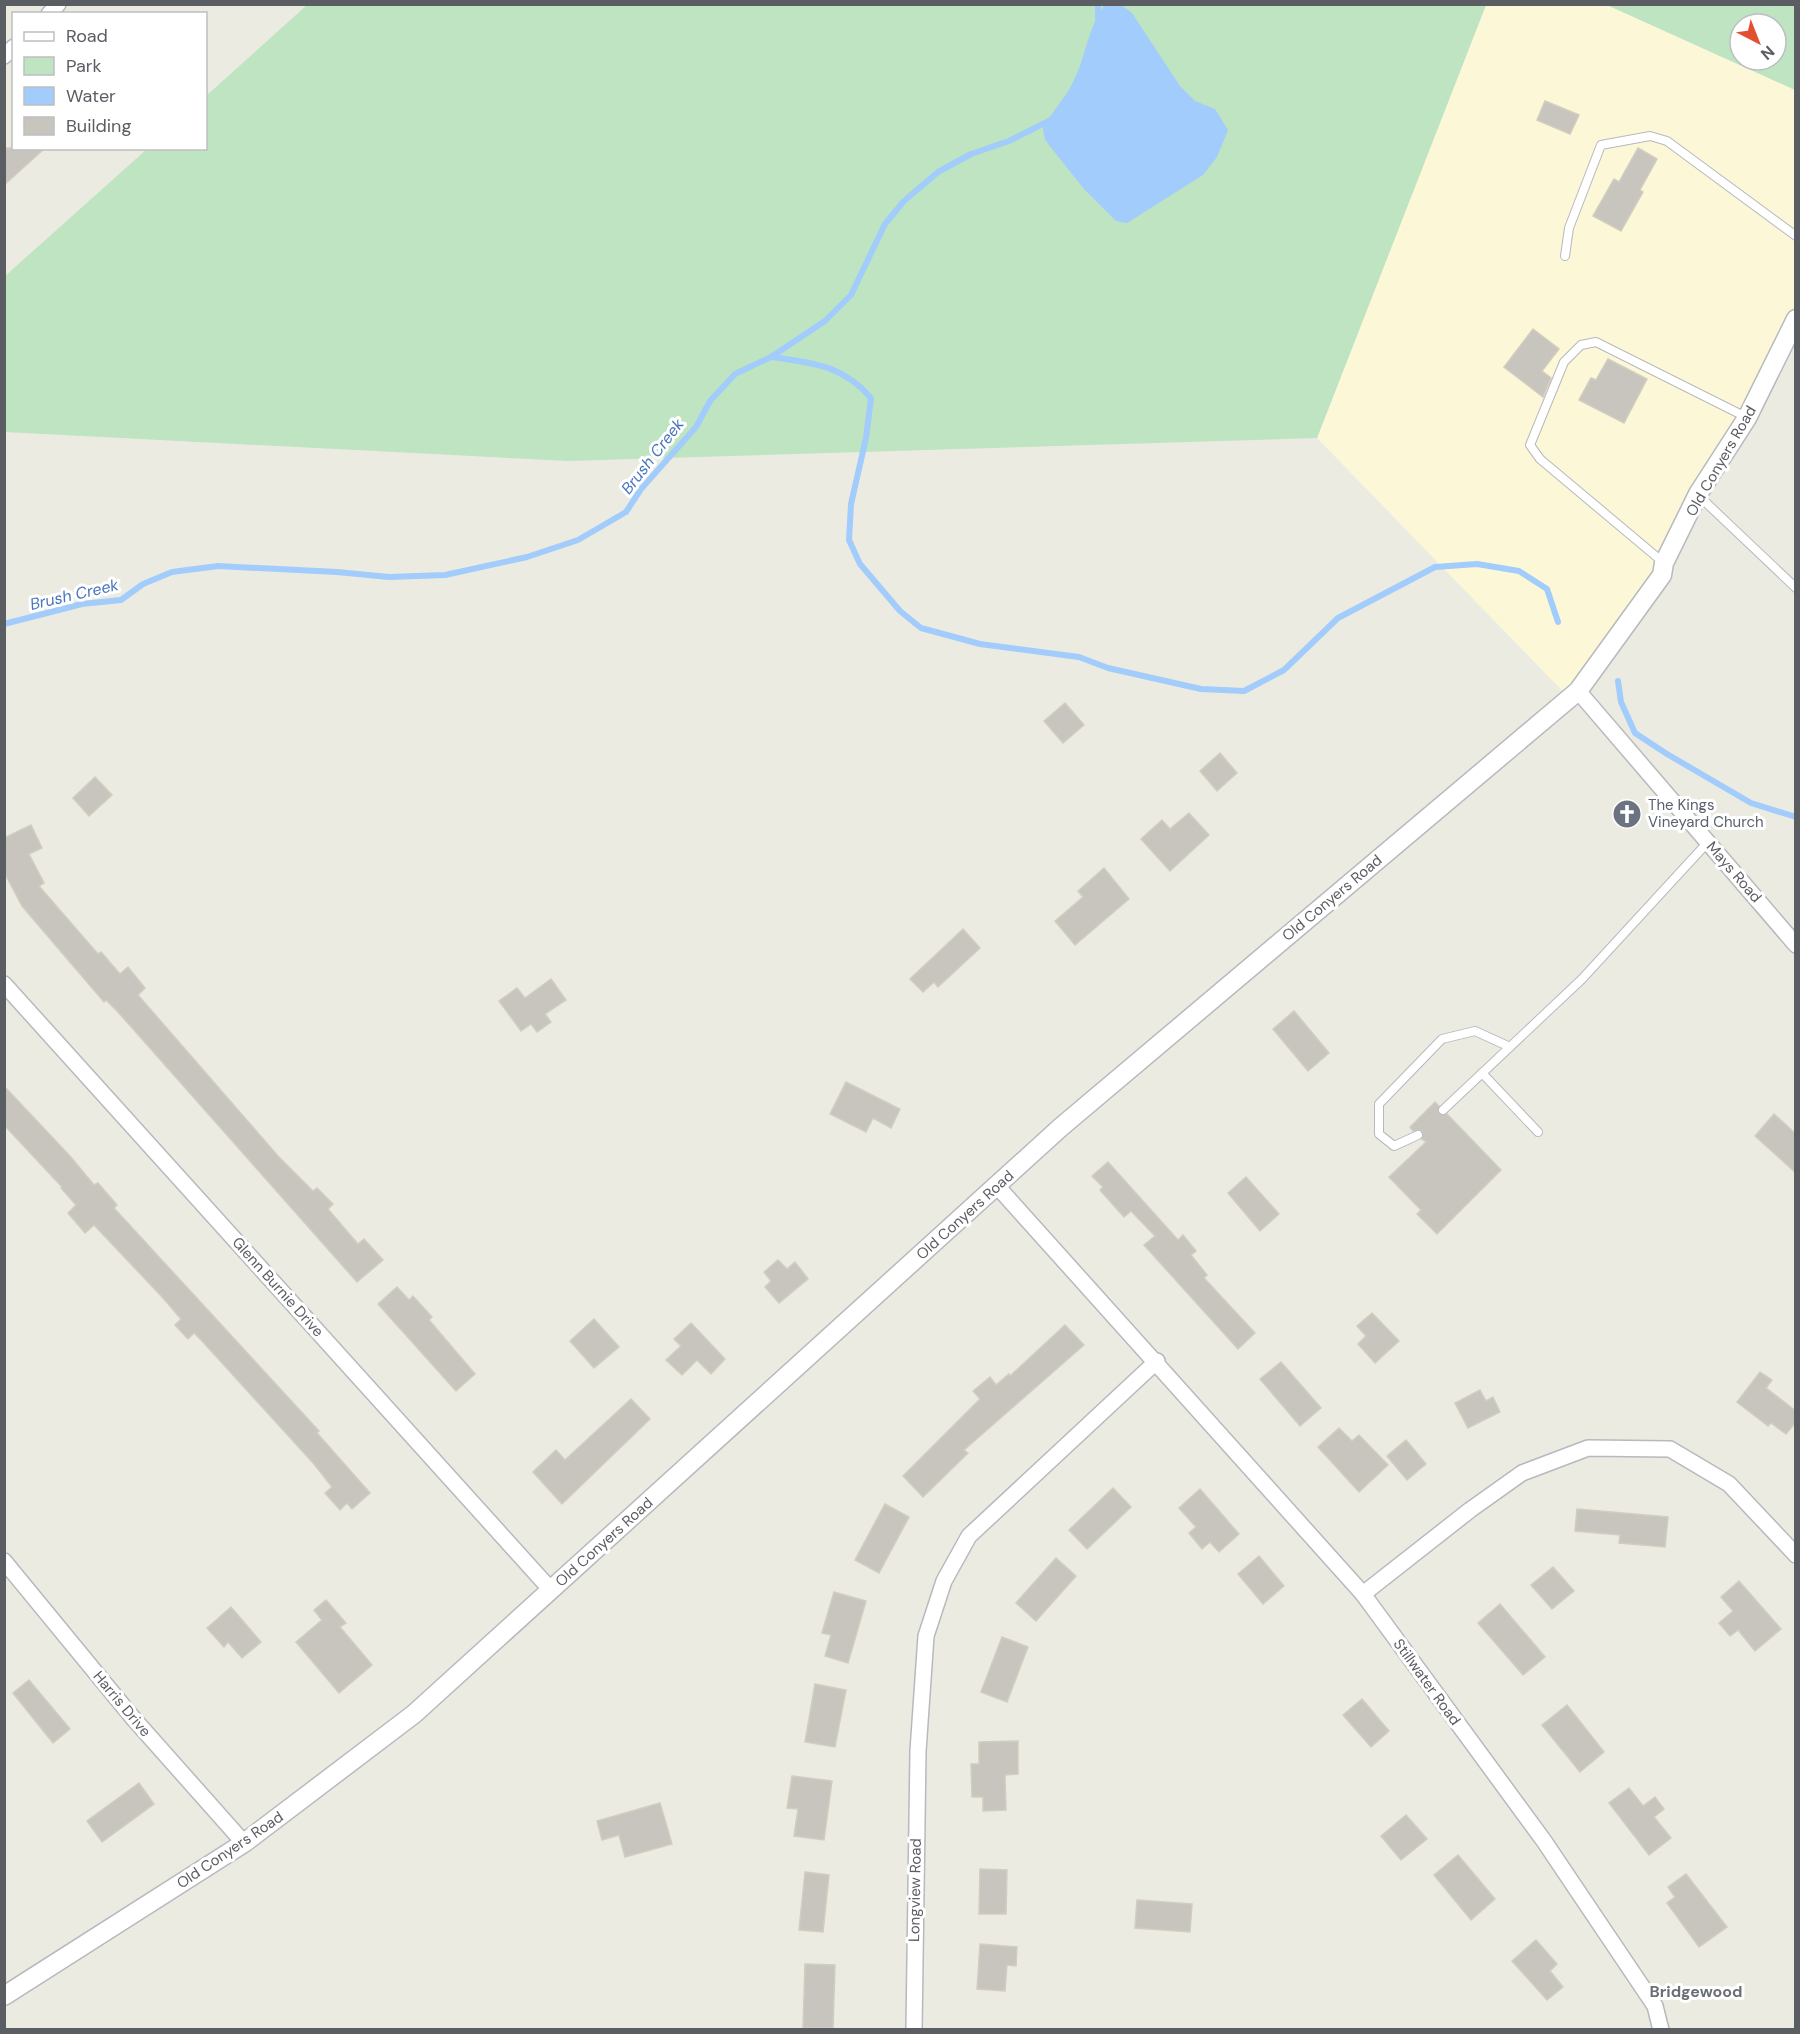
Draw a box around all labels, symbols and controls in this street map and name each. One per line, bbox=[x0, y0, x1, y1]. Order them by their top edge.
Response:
legend bbox=[12, 12, 207, 150]
north arrow bbox=[1728, 12, 1788, 72]
text: Road bbox=[66, 24, 108, 48]
text: N bbox=[1756, 41, 1779, 64]
text: Park bbox=[66, 54, 102, 78]
text: Water bbox=[66, 84, 116, 108]
text: Building bbox=[66, 114, 131, 138]
street label: Old Conyers Road bbox=[1681, 402, 1761, 520]
water label: Brush Creek bbox=[616, 414, 689, 498]
water label: Brush Creek bbox=[28, 574, 121, 615]
place label: The Kings Vineyard Church bbox=[1648, 795, 1764, 832]
church icon: The Kings Vineyard Church bbox=[1611, 798, 1643, 830]
street label: Mays Road bbox=[1702, 837, 1766, 907]
street label: Old Conyers Road bbox=[1278, 850, 1386, 946]
street label: Old Conyers Road bbox=[912, 1166, 1018, 1264]
street label: Glenn Burnie Drive bbox=[228, 1233, 328, 1341]
street label: Old Conyers Road bbox=[551, 1493, 657, 1591]
street label: Stillwater Road bbox=[1389, 1635, 1465, 1729]
street label: Harris Drive bbox=[89, 1667, 155, 1741]
street label: Old Conyers Road bbox=[173, 1807, 287, 1893]
street label: Longview Road bbox=[904, 1838, 926, 1942]
district label: Bridgewood bbox=[1650, 1981, 1743, 2002]

